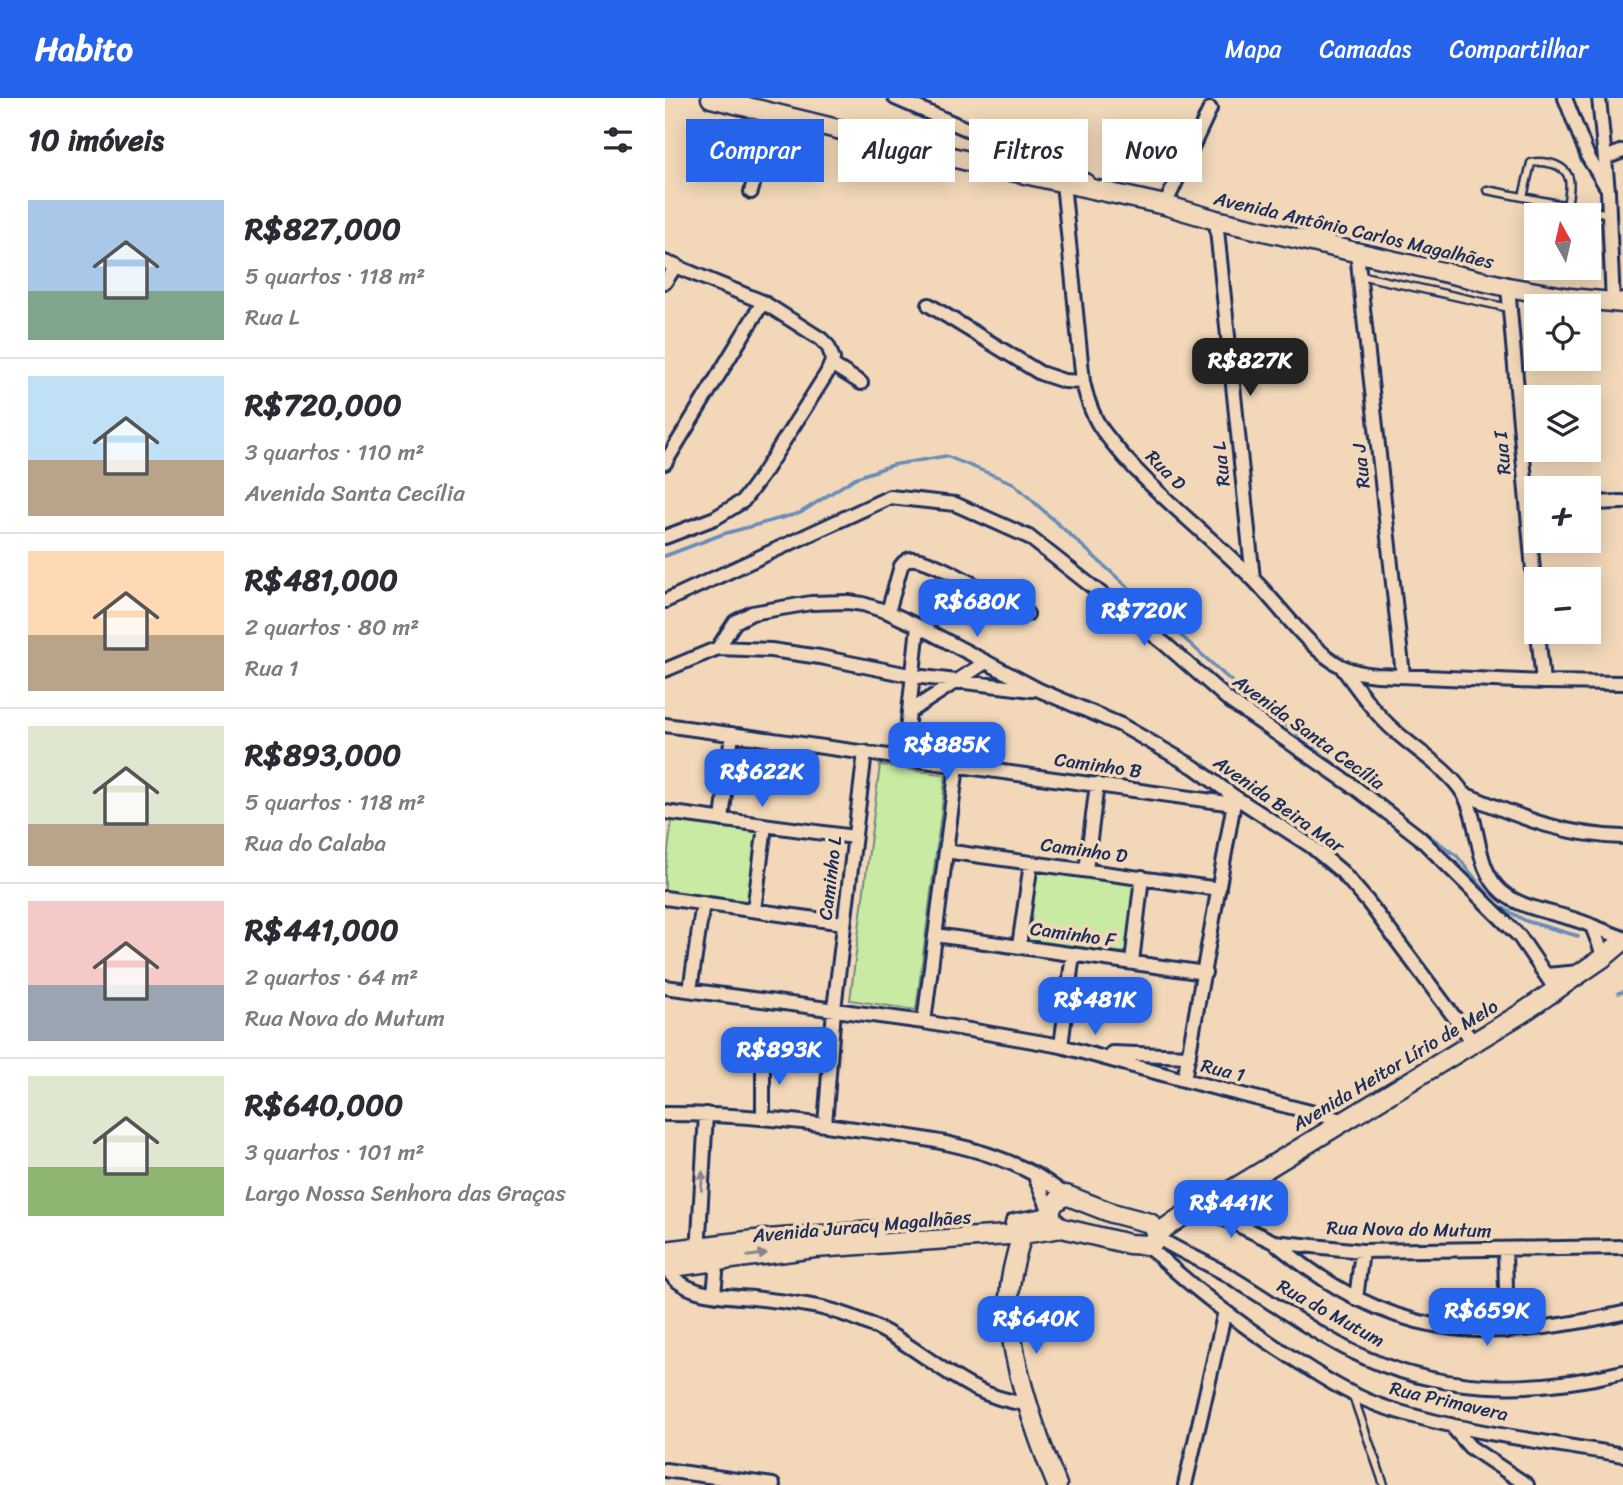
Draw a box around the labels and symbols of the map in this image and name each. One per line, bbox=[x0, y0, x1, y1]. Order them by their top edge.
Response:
street label: Avenida Antônio Carlos Magalhães bbox=[1210, 181, 1498, 278]
north arrow bbox=[1524, 203, 1601, 280]
pin: R$827K bbox=[1193, 338, 1307, 398]
street label: Rua I bbox=[1484, 428, 1520, 476]
street label: Rua L bbox=[1202, 440, 1240, 488]
street label: Rua J bbox=[1342, 441, 1380, 490]
street label: Rua D bbox=[1138, 442, 1195, 499]
pin: R$680K bbox=[920, 580, 1034, 639]
pin: R$720K bbox=[1087, 588, 1201, 648]
street label: Avenida Santa Cecília bbox=[1225, 665, 1392, 799]
pin: R$885K bbox=[890, 722, 1004, 782]
street label: Caminho B bbox=[1052, 743, 1144, 787]
street label: Avenida Beira Mar bbox=[1206, 746, 1352, 862]
pin: R$622K bbox=[705, 750, 819, 809]
street label: Caminho D bbox=[1039, 828, 1130, 872]
street label: Caminho L bbox=[808, 834, 852, 922]
street label: Caminho F bbox=[1028, 912, 1119, 956]
pin: R$481K bbox=[1038, 978, 1152, 1037]
street label: Avenida Heitor Lírio de Melo bbox=[1284, 990, 1505, 1140]
pin: R$893K bbox=[722, 1028, 836, 1087]
street label: Rua 1 bbox=[1197, 1049, 1249, 1091]
one-way arrow bbox=[697, 1169, 708, 1191]
pin: R$441K bbox=[1174, 1180, 1288, 1240]
street label: Avenida Juracy Magalhães bbox=[750, 1200, 973, 1252]
street label: Rua Nova do Mutum bbox=[1326, 1211, 1492, 1247]
one-way arrow bbox=[746, 1250, 768, 1261]
street label: Rua do Mutum bbox=[1271, 1270, 1391, 1356]
pin: R$659K bbox=[1430, 1288, 1544, 1348]
pin: R$640K bbox=[979, 1296, 1093, 1356]
street label: Rua Primavera bbox=[1387, 1371, 1512, 1431]

